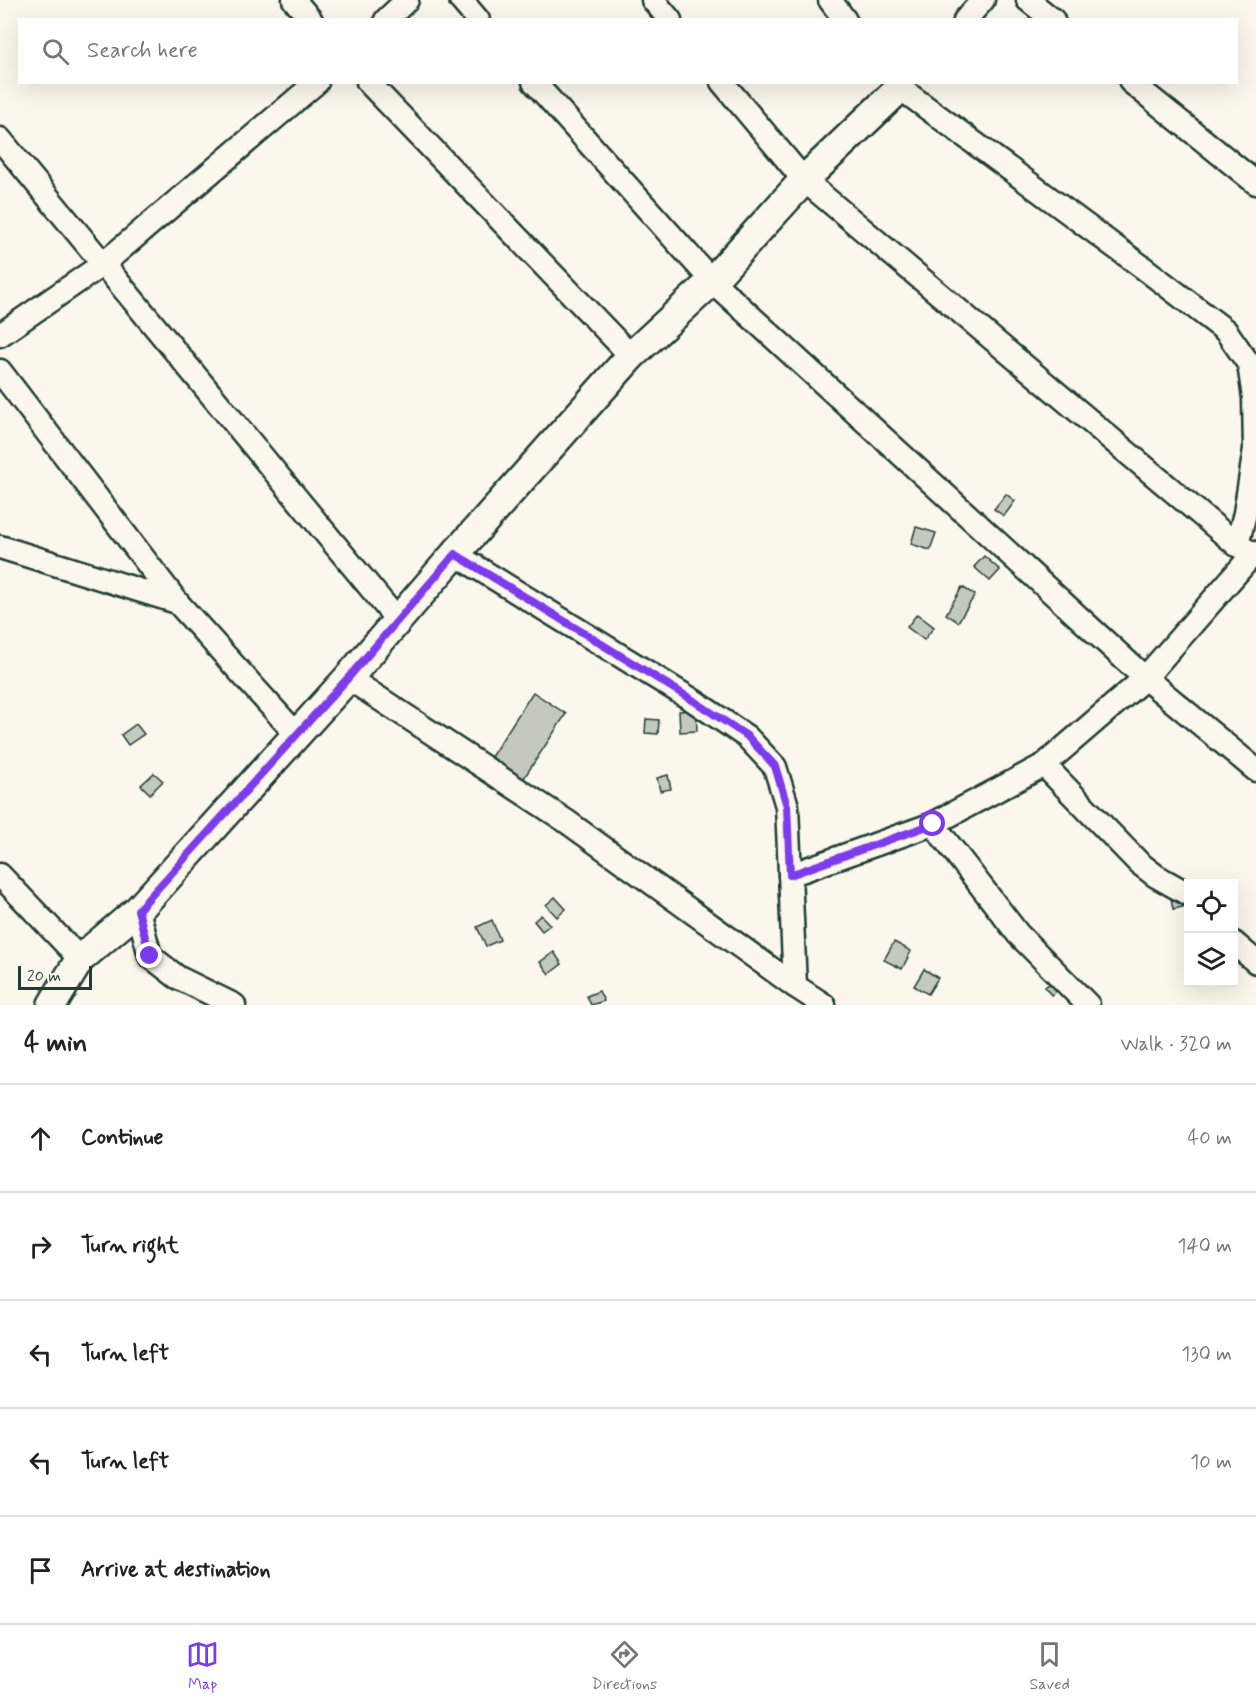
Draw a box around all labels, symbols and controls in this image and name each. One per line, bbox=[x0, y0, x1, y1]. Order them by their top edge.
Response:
search box bbox=[18, 18, 1238, 84]
icon: search bbox=[39, 35, 72, 68]
text: Search here bbox=[87, 37, 198, 65]
route start bbox=[919, 810, 945, 836]
map controls bbox=[1184, 879, 1238, 987]
button: locate bbox=[1184, 879, 1238, 933]
button: layers bbox=[1184, 933, 1238, 987]
route end bbox=[136, 942, 162, 968]
scale bar bbox=[18, 963, 92, 990]
text: 20 m bbox=[27, 966, 61, 987]
text: 4 min bbox=[24, 1027, 87, 1061]
text: Walk · 320 m bbox=[1120, 1031, 1232, 1058]
icon: ahead bbox=[24, 1122, 57, 1155]
text: Continue bbox=[81, 1124, 163, 1152]
text: 40 m bbox=[1188, 1125, 1232, 1152]
icon: right bbox=[24, 1230, 57, 1263]
text: Turn right bbox=[81, 1232, 179, 1260]
text: 140 m bbox=[1178, 1233, 1232, 1260]
icon: left bbox=[24, 1338, 57, 1371]
text: Turn left bbox=[81, 1340, 169, 1368]
text: 130 m bbox=[1181, 1341, 1232, 1368]
icon: left bbox=[24, 1446, 57, 1479]
text: Turn left bbox=[81, 1448, 169, 1476]
text: 10 m bbox=[1190, 1449, 1232, 1476]
icon: arrive bbox=[24, 1554, 57, 1587]
text: Arrive at destination bbox=[81, 1556, 271, 1584]
tab: Map bbox=[186, 1638, 219, 1695]
tab: Directions bbox=[591, 1638, 657, 1695]
tab: Saved bbox=[1029, 1638, 1070, 1695]

